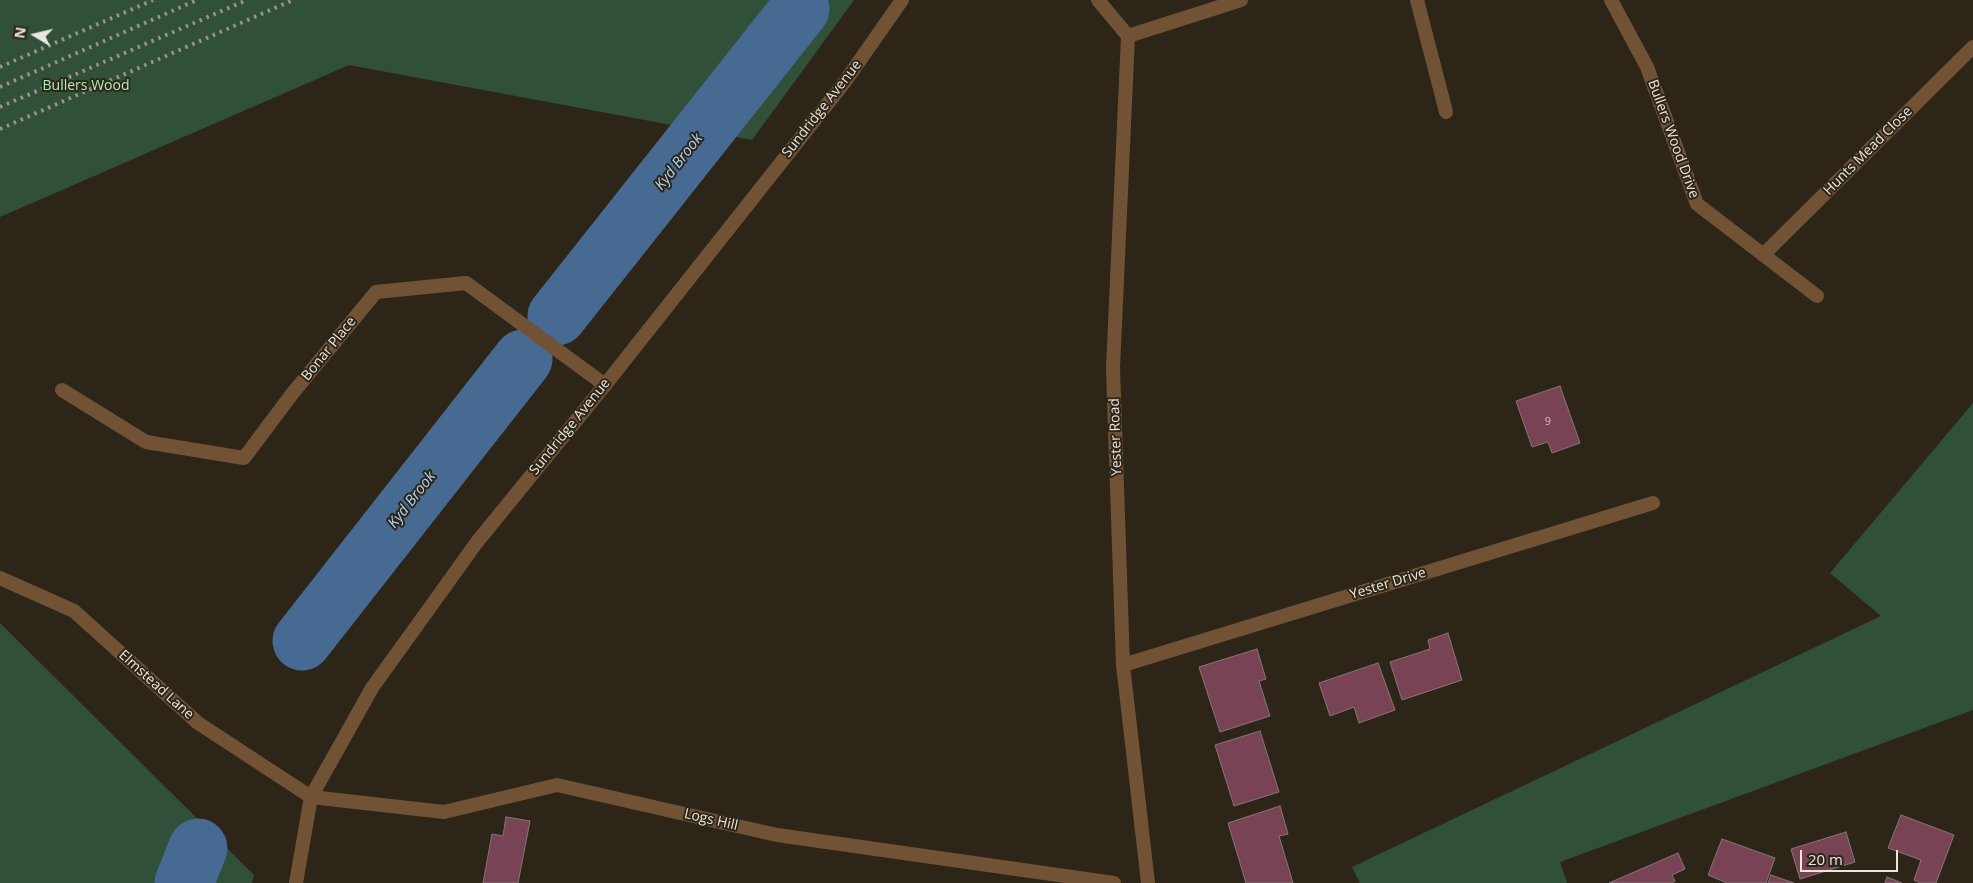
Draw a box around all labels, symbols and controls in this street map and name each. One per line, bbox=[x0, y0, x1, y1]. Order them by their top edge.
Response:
north arrow bbox=[10, 10, 60, 60]
text: N bbox=[9, 25, 30, 40]
street label: Sundridge Avenue bbox=[779, 57, 865, 161]
street label: Bullers Wood Drive bbox=[1644, 77, 1702, 201]
park label: Bullers Wood bbox=[43, 78, 129, 94]
street label: Hunts Mead Close bbox=[1820, 103, 1916, 199]
water label: Kyd Brook bbox=[651, 130, 707, 194]
street label: Bonar Place bbox=[298, 314, 360, 384]
street label: Sundridge Avenue bbox=[526, 375, 614, 479]
street label: Yester Road bbox=[1106, 398, 1126, 476]
house number: 9 bbox=[1545, 415, 1551, 429]
water label: Kyd Brook bbox=[384, 468, 440, 532]
street label: Yester Drive bbox=[1348, 564, 1428, 604]
street label: Elmstead Lane bbox=[115, 647, 197, 723]
street label: Logs Hill bbox=[683, 806, 739, 834]
scale bar bbox=[1803, 840, 1900, 872]
text: 20 m bbox=[1808, 849, 1843, 869]

